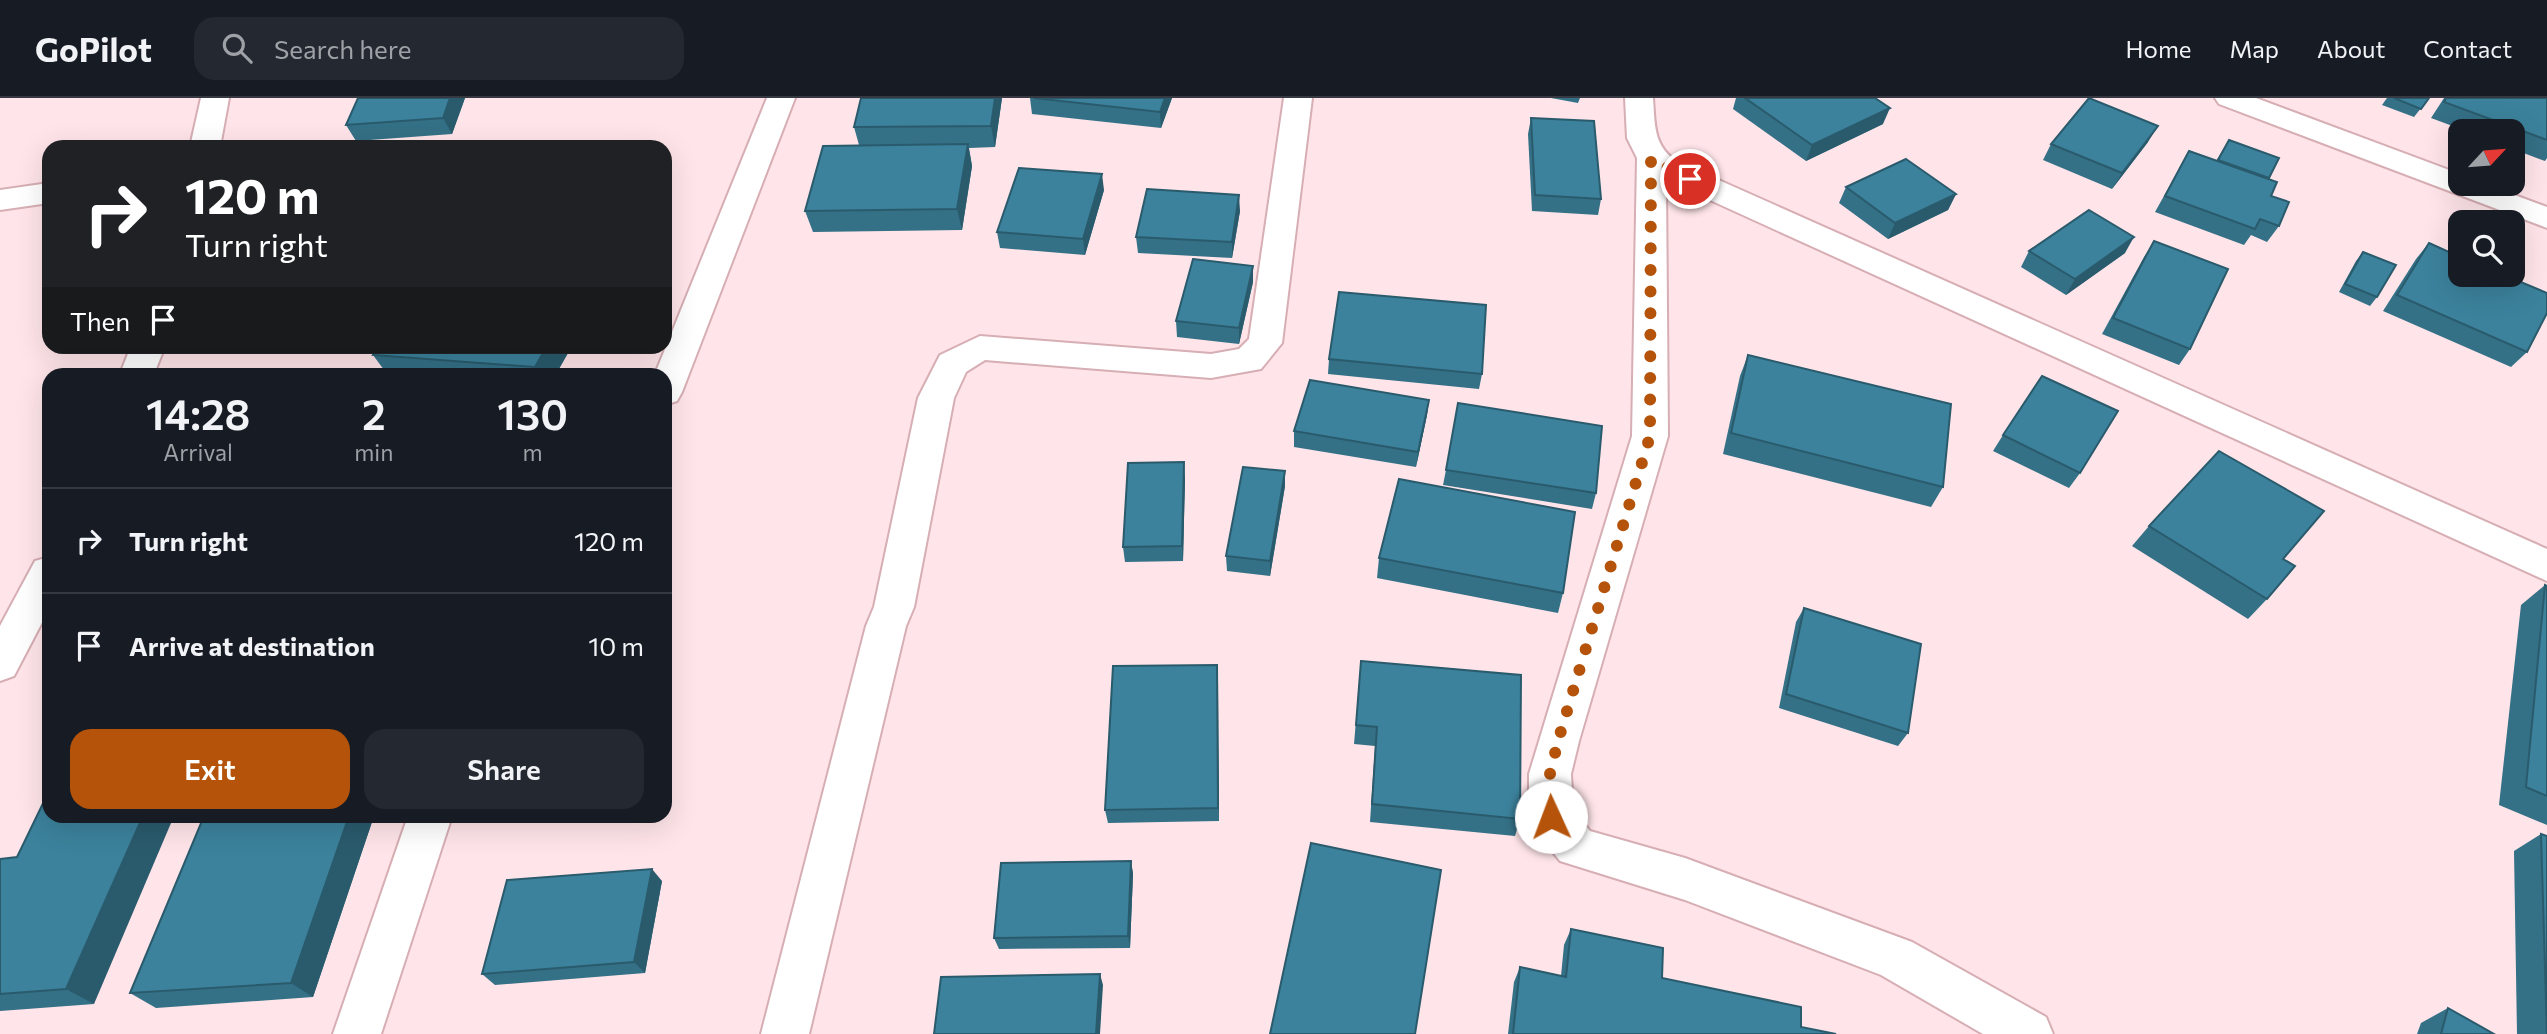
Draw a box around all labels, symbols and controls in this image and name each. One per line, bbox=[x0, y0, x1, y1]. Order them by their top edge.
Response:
search box bbox=[194, 17, 684, 80]
text: GoPilot bbox=[35, 28, 152, 69]
icon: search bbox=[218, 29, 256, 67]
text: Search here bbox=[274, 33, 411, 64]
text: Home bbox=[2126, 34, 2192, 63]
text: Map bbox=[2230, 34, 2279, 63]
text: About bbox=[2317, 34, 2385, 63]
text: Contact bbox=[2423, 34, 2512, 63]
north arrow bbox=[2448, 119, 2525, 196]
map controls bbox=[2448, 119, 2525, 287]
pin bbox=[1660, 149, 1720, 209]
icon: arrive bbox=[1671, 160, 1709, 198]
text: 120 m bbox=[185, 164, 319, 224]
icon: right bbox=[70, 168, 161, 259]
button: search bbox=[2448, 210, 2525, 287]
text: Turn right bbox=[185, 224, 328, 264]
icon: arrive bbox=[144, 301, 182, 339]
text: Then bbox=[70, 305, 130, 336]
text: 14:28 bbox=[146, 387, 250, 439]
text: 2 bbox=[362, 387, 386, 439]
text: 130 bbox=[497, 387, 568, 439]
text: Arrival bbox=[163, 438, 233, 466]
text: min bbox=[354, 438, 393, 466]
text: m bbox=[523, 438, 543, 466]
icon: right bbox=[70, 522, 108, 560]
text: Turn right bbox=[129, 525, 248, 556]
text: 120 m bbox=[574, 525, 644, 556]
icon: arrive bbox=[70, 627, 108, 665]
text: Arrive at destination bbox=[129, 630, 375, 661]
text: 10 m bbox=[588, 630, 644, 661]
button: Exit bbox=[70, 729, 350, 809]
button: Share bbox=[364, 729, 644, 809]
position arrow bbox=[1514, 780, 1588, 854]

